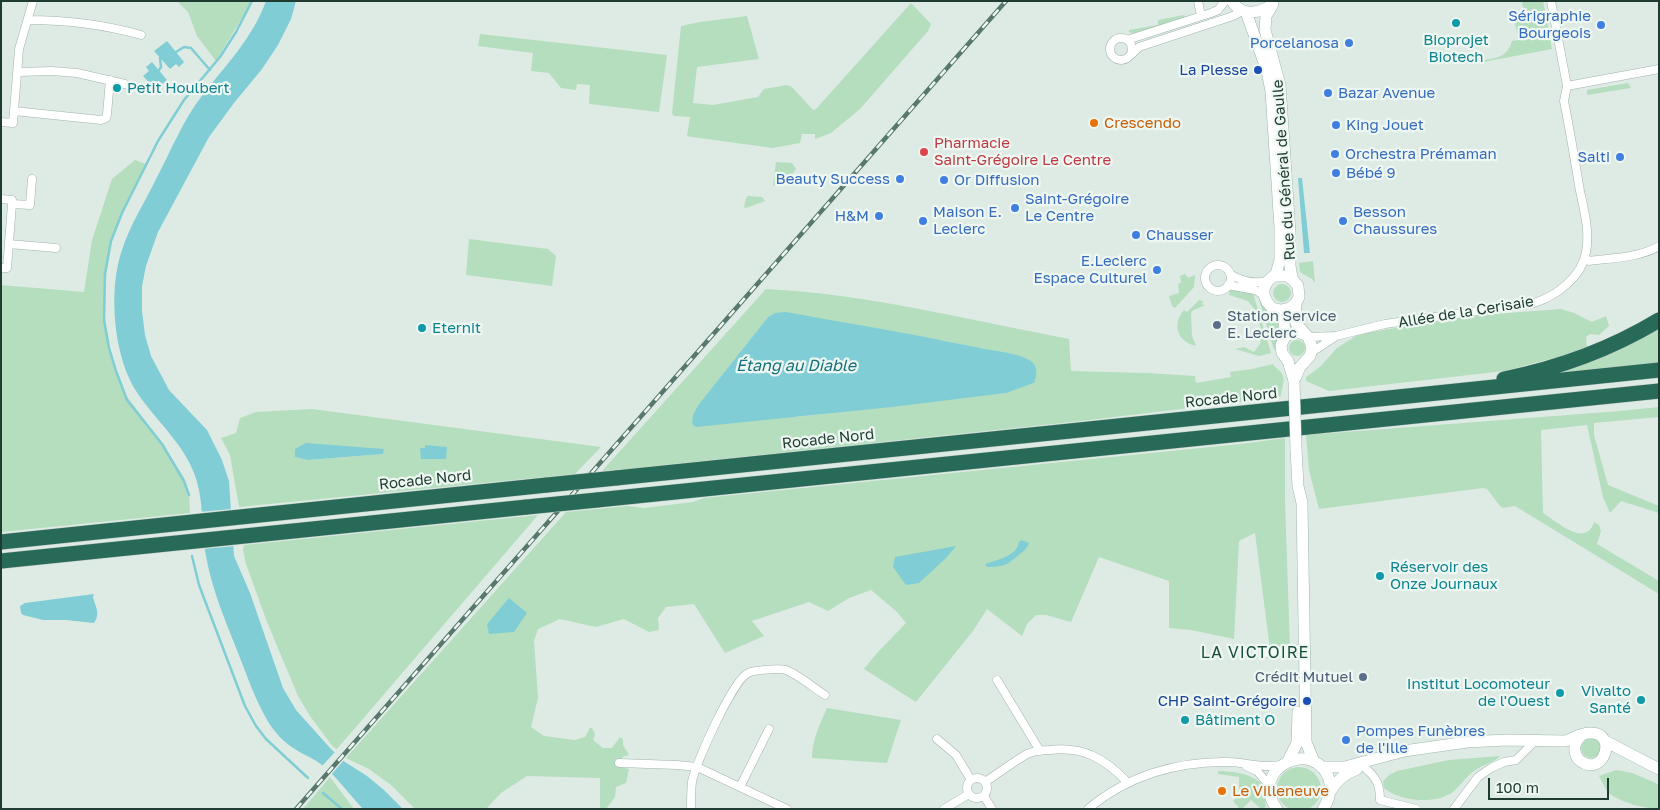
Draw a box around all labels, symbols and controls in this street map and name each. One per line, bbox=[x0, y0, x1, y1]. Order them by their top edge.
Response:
place label: Sérigraphie Bourgeois bbox=[1508, 7, 1591, 42]
marker: Bioprojet Biotech bbox=[1450, 17, 1462, 29]
marker: Sérigraphie Bourgeois bbox=[1595, 19, 1607, 31]
place label: Bioprojet Biotech bbox=[1423, 31, 1489, 66]
place label: Porcelanosa bbox=[1250, 34, 1339, 52]
marker: Porcelanosa bbox=[1343, 37, 1355, 49]
place label: La Plesse bbox=[1179, 61, 1248, 79]
marker: La Plesse bbox=[1252, 64, 1264, 76]
place label: Petit Houlbert bbox=[127, 79, 229, 97]
street label: Rue du Général de Gaulle bbox=[1269, 79, 1299, 261]
marker: Petit Houlbert bbox=[111, 82, 123, 94]
place label: Bazar Avenue bbox=[1338, 84, 1435, 102]
marker: Bazar Avenue bbox=[1322, 87, 1334, 99]
place label: Crescendo bbox=[1104, 114, 1181, 132]
place label: King Jouet bbox=[1346, 116, 1424, 134]
marker: Crescendo bbox=[1088, 117, 1100, 129]
marker: King Jouet bbox=[1330, 119, 1342, 131]
place label: Pharmacie Saint-Grégoire Le Centre bbox=[934, 134, 1111, 169]
place label: Orchestra Prémaman bbox=[1345, 145, 1497, 163]
marker: Pharmacie Saint-Grégoire Le Centre bbox=[918, 146, 930, 158]
marker: Orchestra Prémaman bbox=[1329, 148, 1341, 160]
place label: Salti bbox=[1577, 148, 1610, 166]
marker: Salti bbox=[1614, 151, 1626, 163]
place label: Bébé 9 bbox=[1346, 164, 1395, 182]
marker: Bébé 9 bbox=[1330, 167, 1342, 179]
place label: Beauty Success bbox=[776, 170, 890, 188]
place label: Or Diffusion bbox=[954, 171, 1040, 189]
marker: Beauty Success bbox=[894, 173, 906, 185]
marker: Or Diffusion bbox=[938, 174, 950, 186]
place label: Saint-Grégoire Le Centre bbox=[1025, 190, 1129, 225]
marker: Saint-Grégoire Le Centre bbox=[1009, 202, 1021, 214]
place label: Maison E. Leclerc bbox=[933, 203, 1002, 238]
place label: Besson Chaussures bbox=[1353, 203, 1437, 238]
place label: H&M bbox=[835, 207, 869, 225]
marker: H&M bbox=[873, 210, 885, 222]
marker: Maison E. Leclerc bbox=[917, 215, 929, 227]
marker: Besson Chaussures bbox=[1337, 215, 1349, 227]
place label: Chausser bbox=[1146, 226, 1213, 244]
marker: Chausser bbox=[1130, 229, 1142, 241]
place label: E.Leclerc Espace Culturel bbox=[1034, 252, 1147, 287]
marker: E.Leclerc Espace Culturel bbox=[1151, 264, 1163, 276]
street label: Allée de la Cerisaie bbox=[1397, 292, 1535, 332]
place label: Station Service E. Leclerc bbox=[1227, 307, 1337, 342]
place label: Eternit bbox=[432, 319, 481, 337]
marker: Station Service E. Leclerc bbox=[1211, 319, 1223, 331]
marker: Eternit bbox=[416, 322, 428, 334]
water label: Étang au Diable bbox=[736, 356, 856, 376]
street label: Rocade Nord bbox=[1184, 384, 1278, 412]
street label: Rocade Nord bbox=[781, 425, 875, 453]
street label: Rocade Nord bbox=[378, 466, 472, 494]
place label: Réservoir des Onze Journaux bbox=[1390, 558, 1498, 593]
marker: Réservoir des Onze Journaux bbox=[1374, 570, 1386, 582]
district label: LA VICTOIRE bbox=[1199, 643, 1311, 663]
place label: Crédit Mutuel bbox=[1255, 668, 1353, 686]
marker: Crédit Mutuel bbox=[1357, 671, 1369, 683]
place label: Institut Locomoteur de l'Ouest bbox=[1407, 675, 1550, 710]
place label: Vivalto Santé bbox=[1581, 682, 1631, 717]
marker: Institut Locomoteur de l'Ouest bbox=[1554, 687, 1566, 699]
place label: CHP Saint-Grégoire bbox=[1158, 692, 1297, 710]
marker: Vivalto Santé bbox=[1635, 694, 1647, 706]
marker: CHP Saint-Grégoire bbox=[1301, 695, 1313, 707]
place label: Bâtiment O bbox=[1195, 711, 1275, 729]
marker: Bâtiment O bbox=[1179, 714, 1191, 726]
place label: Pompes Funèbres de l'Ille bbox=[1356, 722, 1485, 757]
marker: Pompes Funèbres de l'Ille bbox=[1340, 734, 1352, 746]
scale bar bbox=[1490, 768, 1611, 800]
text: 100 m bbox=[1496, 778, 1539, 796]
place label: Le Villeneuve bbox=[1232, 782, 1329, 800]
marker: Le Villeneuve bbox=[1216, 785, 1228, 797]

